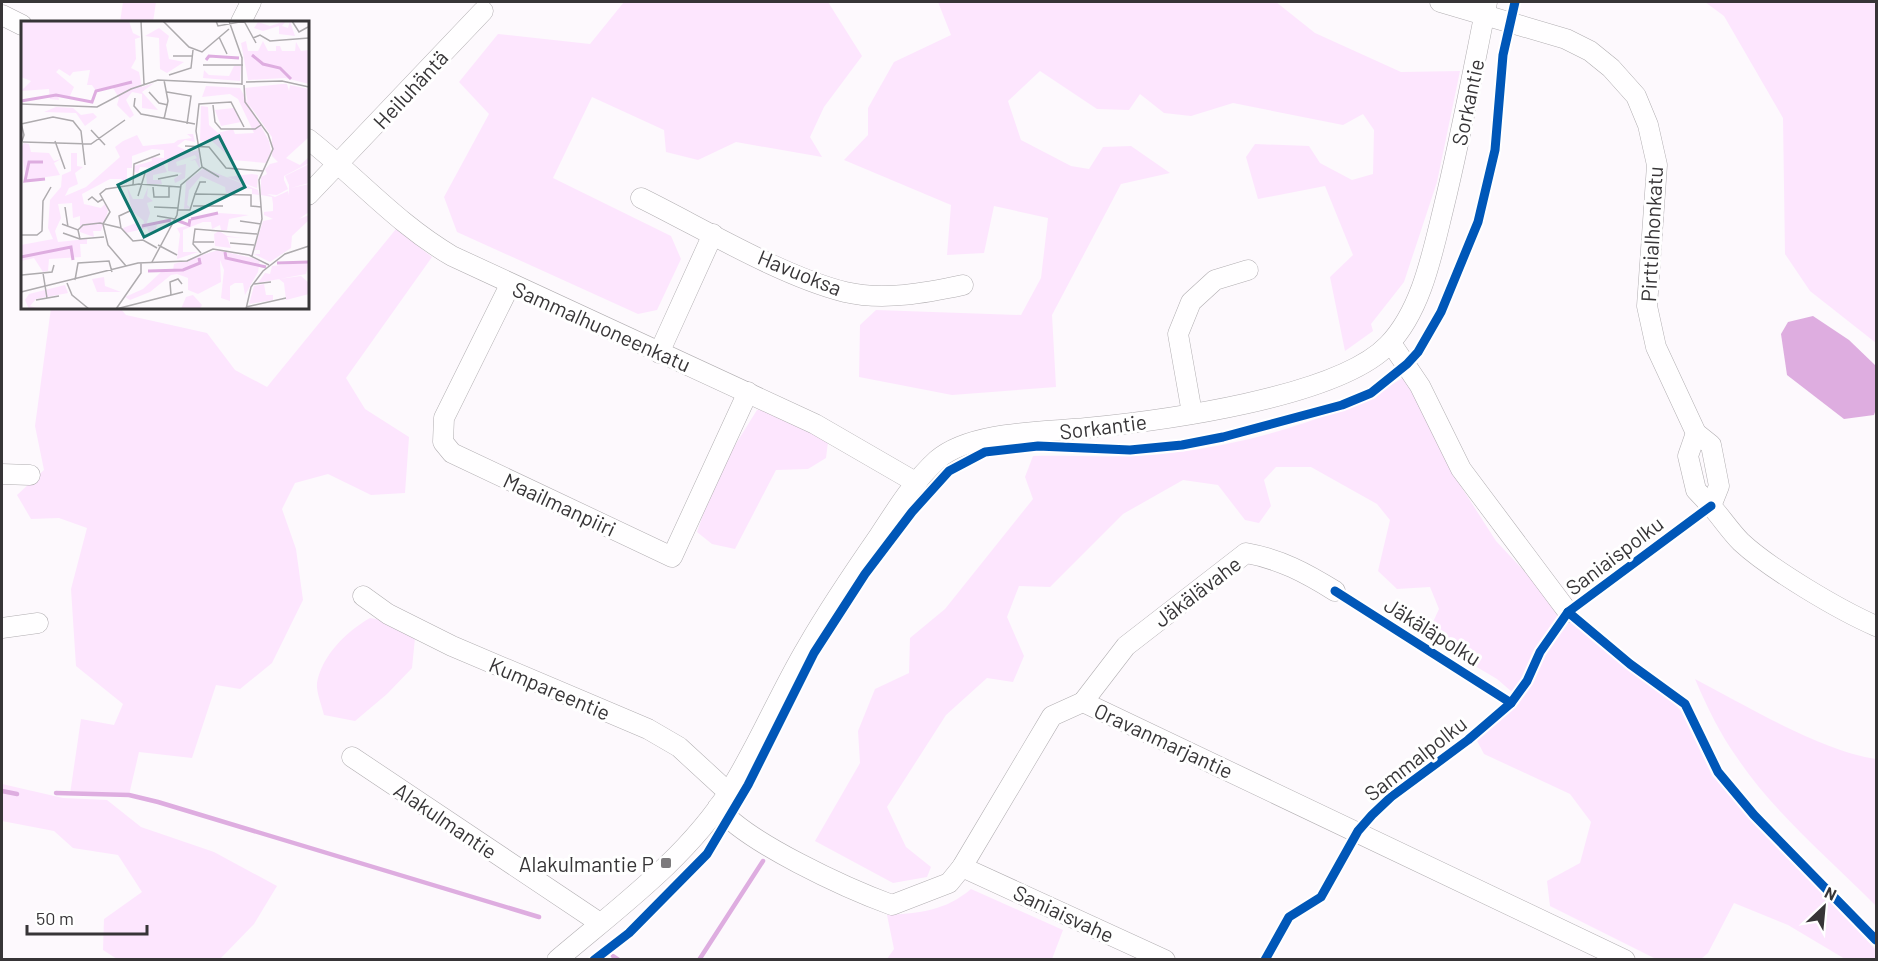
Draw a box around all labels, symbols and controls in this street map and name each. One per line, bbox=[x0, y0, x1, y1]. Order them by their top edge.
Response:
inset map bbox=[21, 21, 309, 309]
street label: Heiluhäntä bbox=[367, 45, 453, 133]
street label: Sorkantie bbox=[1446, 56, 1488, 148]
street label: Pirttialhonkatu bbox=[1635, 166, 1667, 302]
street label: Havuoksa bbox=[754, 244, 846, 300]
street label: Sammalhuoneenkatu bbox=[509, 276, 695, 376]
street label: Sorkantie bbox=[1058, 408, 1148, 444]
street label: Maailmanpiiri bbox=[500, 467, 620, 541]
street label: Saniaispolku bbox=[1560, 510, 1668, 600]
street label: Jäkälävahe bbox=[1149, 550, 1245, 632]
street label: Jäkäläpolku bbox=[1380, 592, 1486, 670]
street label: Kumpareentie bbox=[486, 651, 614, 725]
street label: Oravanmarjantie bbox=[1091, 697, 1237, 783]
street label: Sammalpolku bbox=[1359, 710, 1471, 806]
street label: Alakulmantie bbox=[390, 776, 502, 864]
place label: Alakulmantie P bbox=[519, 851, 654, 876]
marker: Alakulmantie P bbox=[659, 856, 673, 870]
north arrow bbox=[1794, 877, 1854, 937]
street label: Saniaisvahe bbox=[1010, 879, 1118, 947]
text: N bbox=[1822, 882, 1840, 904]
scale bar bbox=[27, 898, 147, 936]
text: 50 m bbox=[36, 907, 74, 929]

